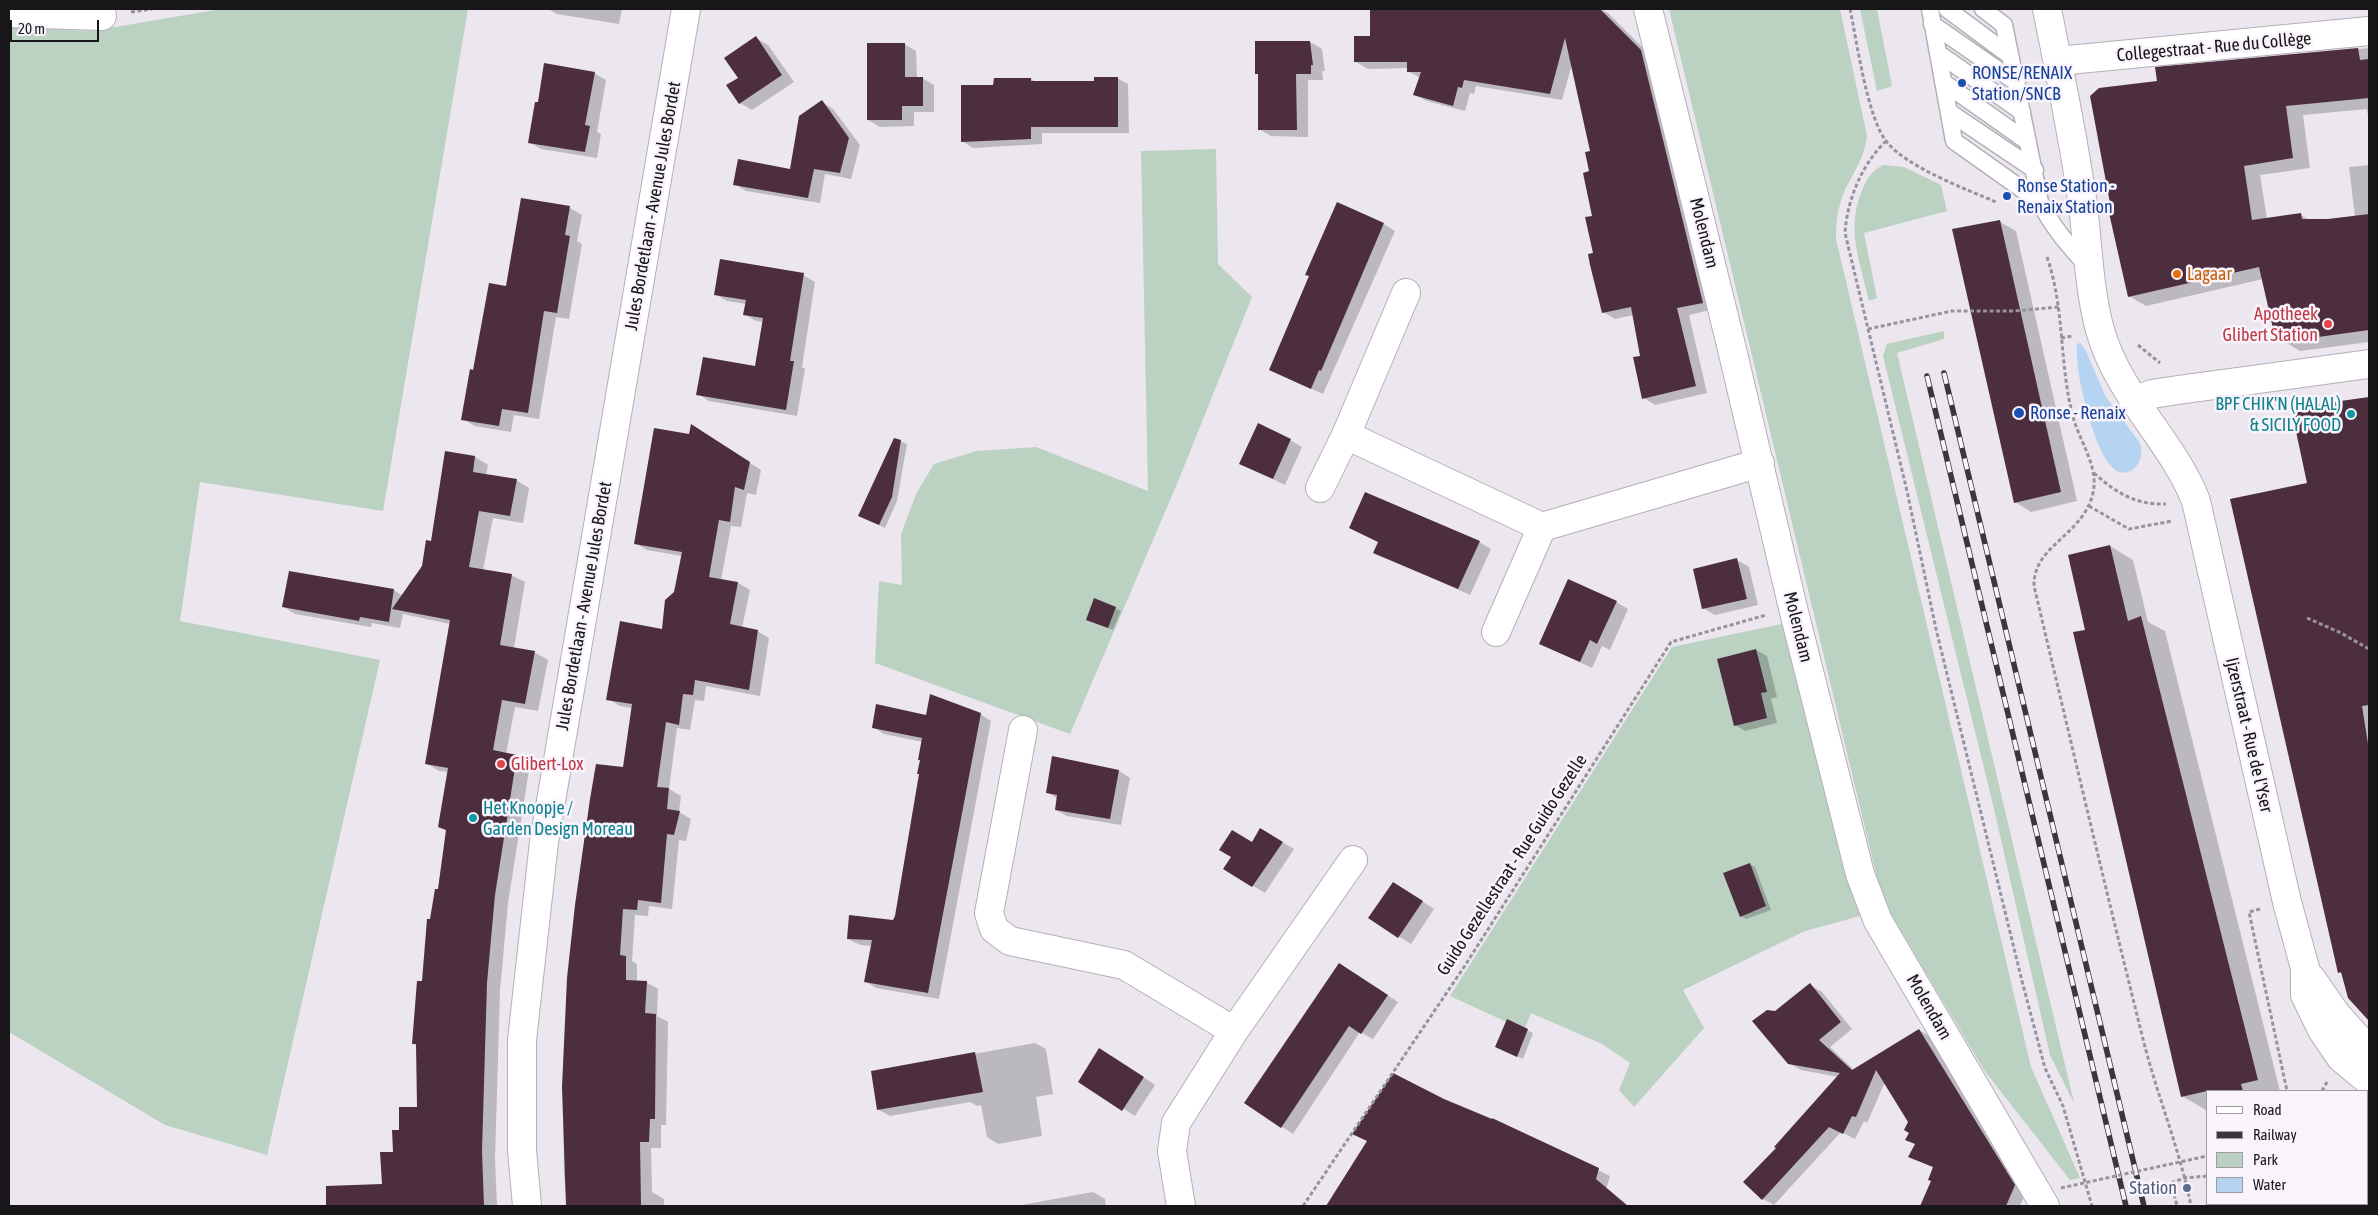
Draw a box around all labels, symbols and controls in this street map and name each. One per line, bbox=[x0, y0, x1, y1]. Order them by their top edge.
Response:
scale bar bbox=[12, 10, 101, 42]
text: 20 m bbox=[18, 20, 45, 37]
street label: Collegestraat - Rue du Collège bbox=[2116, 28, 2312, 66]
place label: RONSE/RENAIX Station/SNCB bbox=[1972, 62, 2072, 104]
marker: RONSE/RENAIX Station/SNCB bbox=[1956, 77, 1968, 89]
street label: Jules Bordetlaan - Avenue Jules Bordet bbox=[620, 80, 686, 332]
place label: Ronse Station - Renaix Station bbox=[2017, 175, 2115, 218]
marker: Ronse Station - Renaix Station bbox=[2001, 190, 2013, 202]
street label: Molendam bbox=[1685, 196, 1723, 270]
place label: Lagaar bbox=[2187, 263, 2232, 285]
marker: Lagaar bbox=[2171, 268, 2183, 280]
place label: Apotheek Glibert Station bbox=[2222, 303, 2318, 346]
marker: Apotheek Glibert Station bbox=[2322, 318, 2334, 330]
place label: BPF CHIK'N (HALAL) & SICILY FOOD bbox=[2215, 393, 2341, 436]
place label: Ronse - Renaix bbox=[2030, 402, 2126, 424]
marker: Ronse - Renaix bbox=[2012, 406, 2026, 420]
marker: BPF CHIK'N (HALAL) & SICILY FOOD bbox=[2345, 408, 2357, 420]
street label: Jules Bordetlaan - Avenue Jules Bordet bbox=[551, 480, 617, 732]
street label: Molendam bbox=[1779, 590, 1817, 664]
street label: Ijzerstraat - Rue de l'Yser bbox=[2221, 655, 2277, 815]
street label: Guido Gezellestraat - Rue Guido Gezelle bbox=[1432, 750, 1592, 980]
place label: Glibert-Lox bbox=[511, 753, 583, 775]
marker: Glibert-Lox bbox=[495, 758, 507, 770]
place label: Het Knoopje / Garden Design Moreau bbox=[483, 797, 633, 840]
marker: Het Knoopje / Garden Design Moreau bbox=[467, 812, 479, 824]
street label: Molendam bbox=[1902, 970, 1956, 1044]
legend bbox=[2206, 1090, 2368, 1205]
text: Road bbox=[2253, 1101, 2282, 1118]
text: Railway bbox=[2253, 1126, 2297, 1143]
text: Park bbox=[2253, 1151, 2278, 1168]
text: Water bbox=[2253, 1176, 2286, 1193]
place label: Station bbox=[2129, 1177, 2177, 1199]
marker: Station bbox=[2181, 1182, 2193, 1194]

